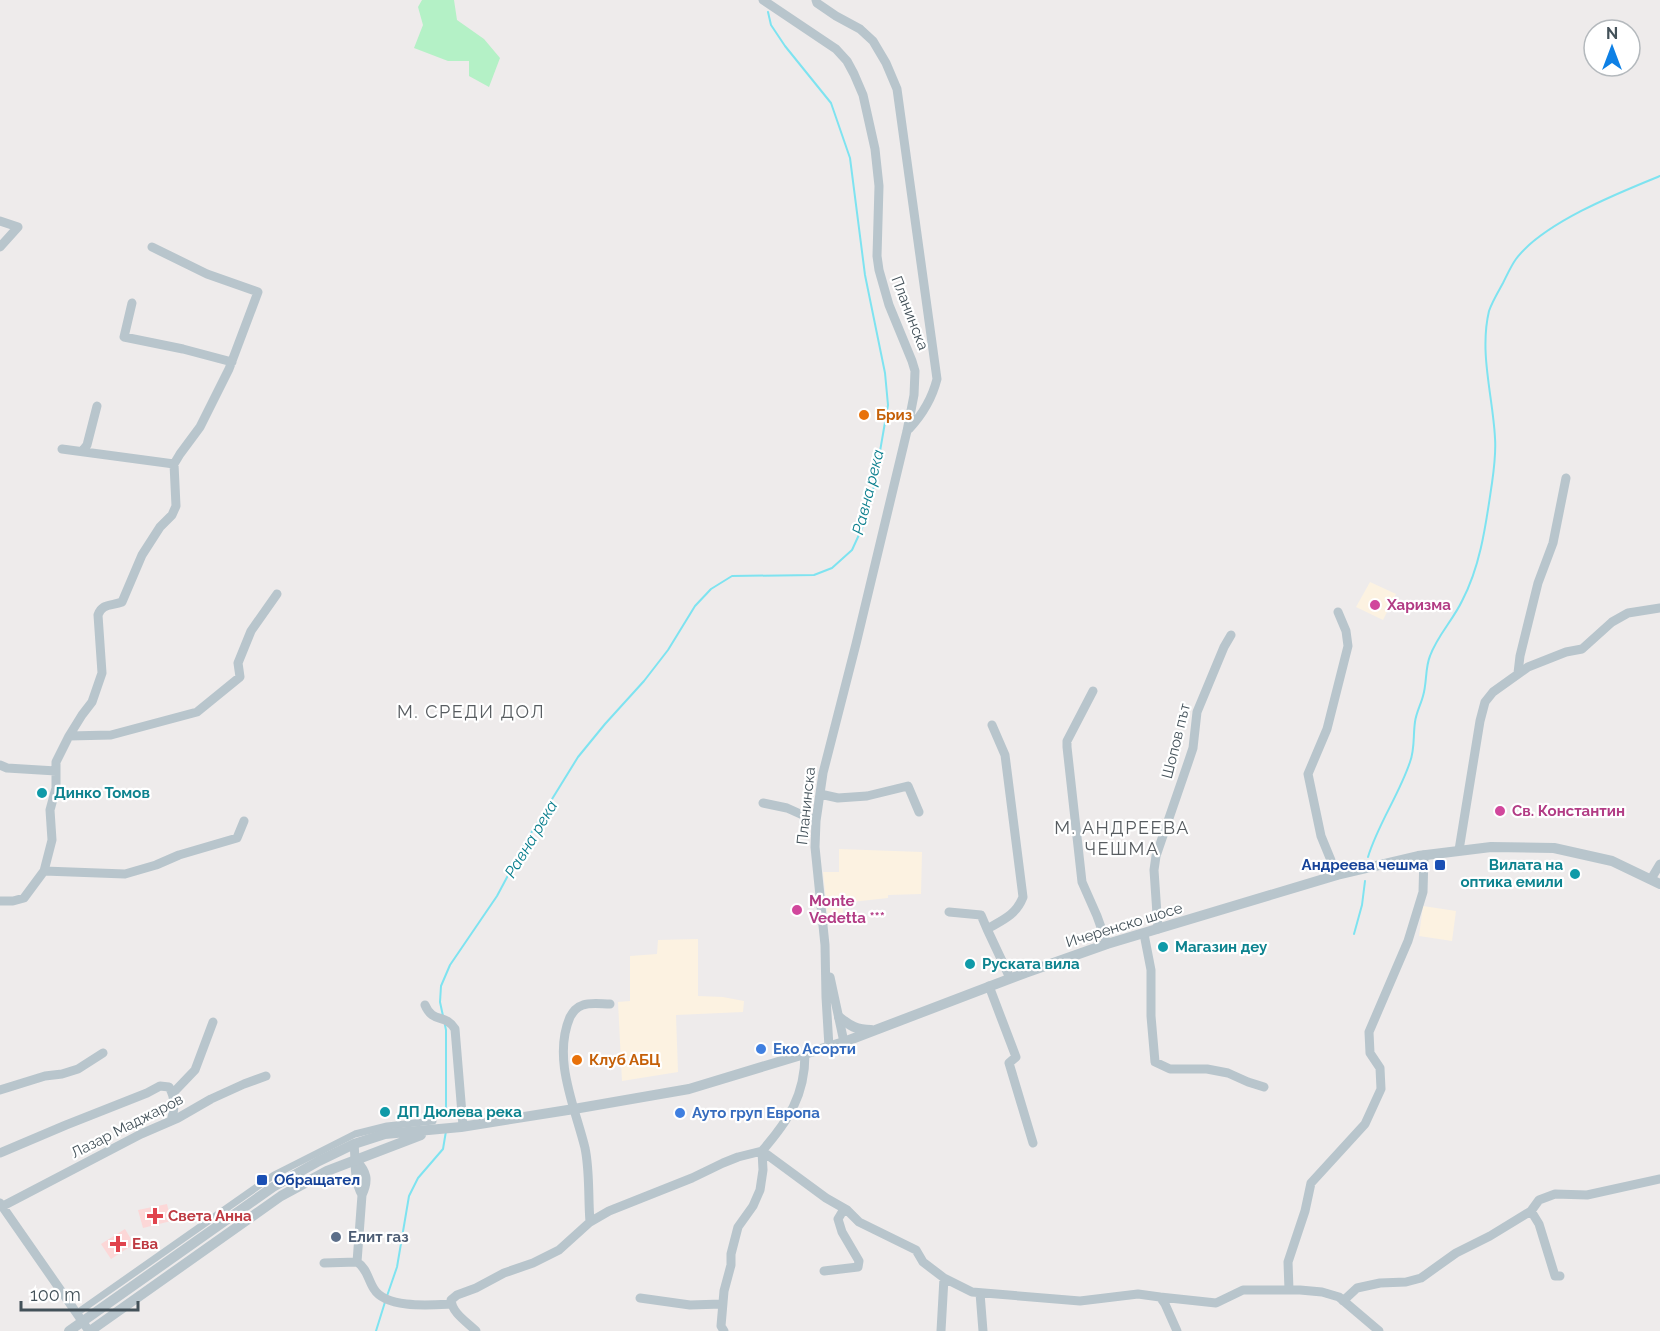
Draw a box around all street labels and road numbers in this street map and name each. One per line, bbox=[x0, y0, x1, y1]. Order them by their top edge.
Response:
street label: Планинска bbox=[888, 273, 932, 353]
street label: Шопов път bbox=[1158, 701, 1194, 781]
street label: Планинска bbox=[793, 766, 819, 846]
street label: Ичеренско шосе bbox=[1064, 899, 1185, 951]
street label: Лазар Маджаров bbox=[68, 1090, 186, 1162]

